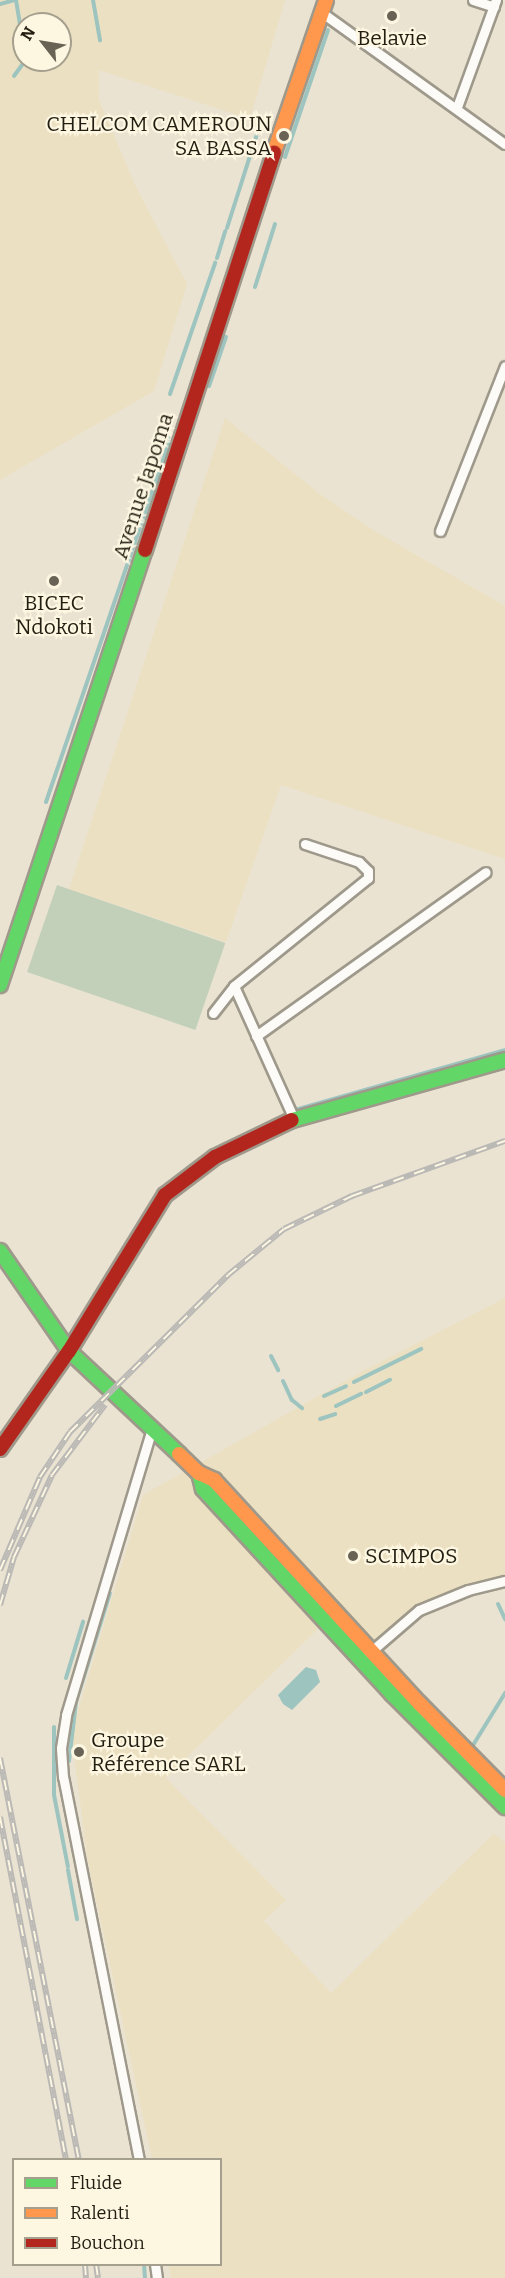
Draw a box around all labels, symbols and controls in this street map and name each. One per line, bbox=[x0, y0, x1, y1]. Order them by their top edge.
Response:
marker: Belavie bbox=[385, 9, 399, 23]
north arrow bbox=[12, 12, 72, 72]
text: N bbox=[17, 23, 39, 44]
place label: Belavie bbox=[357, 25, 427, 51]
place label: CHELCOM CAMEROUN SA BASSA bbox=[46, 111, 272, 161]
marker: CHELCOM CAMEROUN SA BASSA bbox=[277, 129, 291, 143]
street label: Avenue Japoma bbox=[108, 410, 178, 562]
marker: BICEC Ndokoti bbox=[47, 574, 61, 588]
place label: BICEC Ndokoti bbox=[15, 590, 93, 640]
place label: SCIMPOS bbox=[365, 1543, 458, 1569]
marker: SCIMPOS bbox=[346, 1549, 360, 1563]
place label: Groupe Référence SARL bbox=[91, 1727, 246, 1777]
marker: Groupe Référence SARL bbox=[72, 1745, 86, 1759]
legend bbox=[12, 2158, 222, 2266]
text: Fluide bbox=[70, 2172, 122, 2194]
text: Ralenti bbox=[70, 2202, 130, 2224]
text: Bouchon bbox=[70, 2232, 145, 2254]

